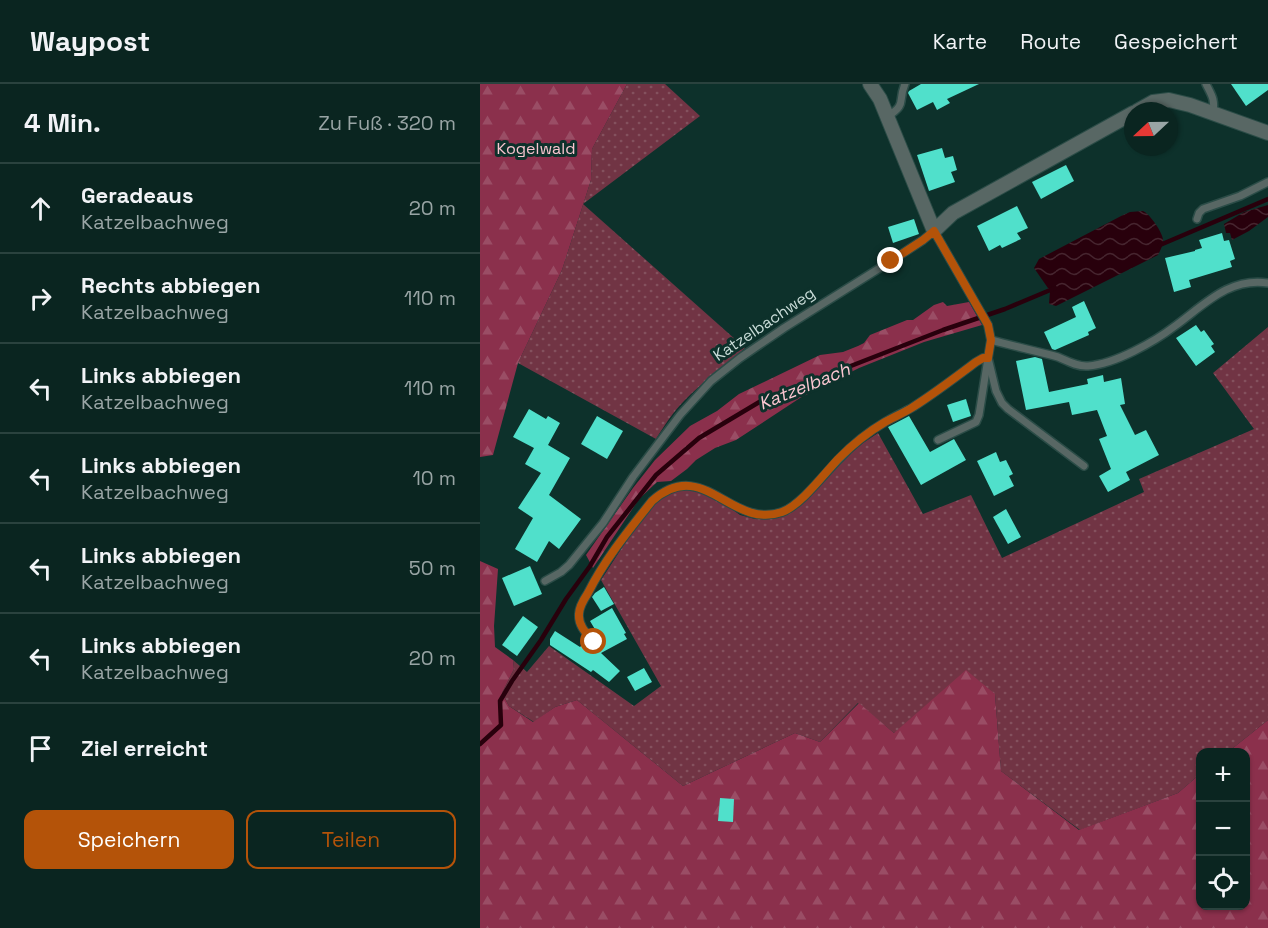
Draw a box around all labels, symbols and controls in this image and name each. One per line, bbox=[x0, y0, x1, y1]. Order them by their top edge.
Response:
text: Waypost bbox=[30, 23, 150, 59]
text: Karte bbox=[933, 28, 987, 55]
text: Route bbox=[1020, 28, 1081, 55]
text: Gespeichert bbox=[1114, 28, 1238, 55]
north arrow bbox=[1124, 102, 1178, 156]
text: 4 Min. bbox=[24, 106, 101, 140]
text: Zu Fuß · 320 m bbox=[318, 110, 456, 136]
park label: Kogelwald bbox=[496, 138, 576, 159]
text: Geradeaus bbox=[81, 181, 193, 209]
icon: ahead bbox=[24, 192, 57, 225]
text: 20 m bbox=[409, 195, 456, 221]
text: Katzelbachweg bbox=[81, 209, 229, 235]
route end bbox=[877, 247, 903, 273]
text: Rechts abbiegen bbox=[81, 271, 261, 299]
icon: right bbox=[24, 282, 57, 315]
street label: Katzelbachweg bbox=[709, 282, 819, 366]
text: 110 m bbox=[404, 285, 456, 311]
text: Katzelbachweg bbox=[81, 299, 229, 325]
water label: Katzelbach bbox=[755, 357, 854, 415]
text: Links abbiegen bbox=[81, 361, 241, 389]
icon: left bbox=[24, 372, 57, 405]
text: 110 m bbox=[404, 375, 456, 401]
text: Katzelbachweg bbox=[81, 389, 229, 415]
text: Links abbiegen bbox=[81, 451, 241, 479]
icon: left bbox=[24, 462, 57, 495]
text: 10 m bbox=[412, 465, 456, 491]
text: Katzelbachweg bbox=[81, 479, 229, 505]
text: Links abbiegen bbox=[81, 541, 241, 569]
icon: left bbox=[24, 552, 57, 585]
text: 50 m bbox=[409, 555, 456, 581]
text: Katzelbachweg bbox=[81, 569, 229, 595]
route start bbox=[580, 628, 606, 654]
text: Links abbiegen bbox=[81, 631, 241, 659]
icon: left bbox=[24, 642, 57, 675]
text: 20 m bbox=[409, 645, 456, 671]
text: Katzelbachweg bbox=[81, 659, 229, 685]
icon: arrive bbox=[24, 732, 57, 765]
text: Ziel erreicht bbox=[81, 734, 208, 762]
map controls bbox=[1196, 748, 1250, 910]
button: + bbox=[1196, 748, 1250, 802]
button: − bbox=[1196, 802, 1250, 856]
button: Speichern bbox=[24, 810, 234, 869]
button: Teilen bbox=[246, 810, 456, 869]
button: locate bbox=[1196, 856, 1250, 910]

